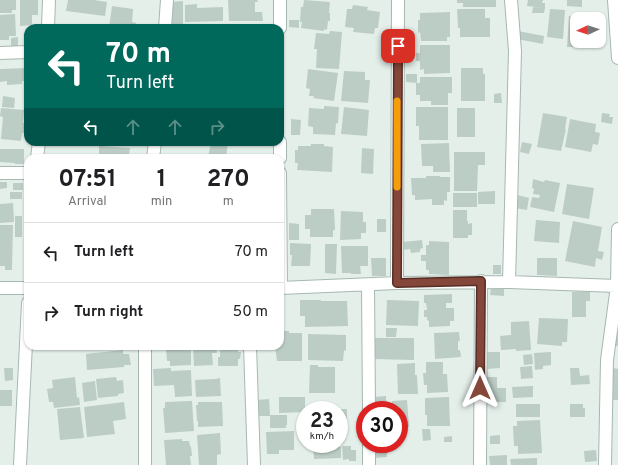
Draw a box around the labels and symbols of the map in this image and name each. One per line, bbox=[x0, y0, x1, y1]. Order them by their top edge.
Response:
north arrow bbox=[570, 12, 606, 48]
pin bbox=[381, 29, 415, 63]
position arrow bbox=[459, 367, 501, 409]
speed limit sign: 30 bbox=[356, 401, 408, 453]

